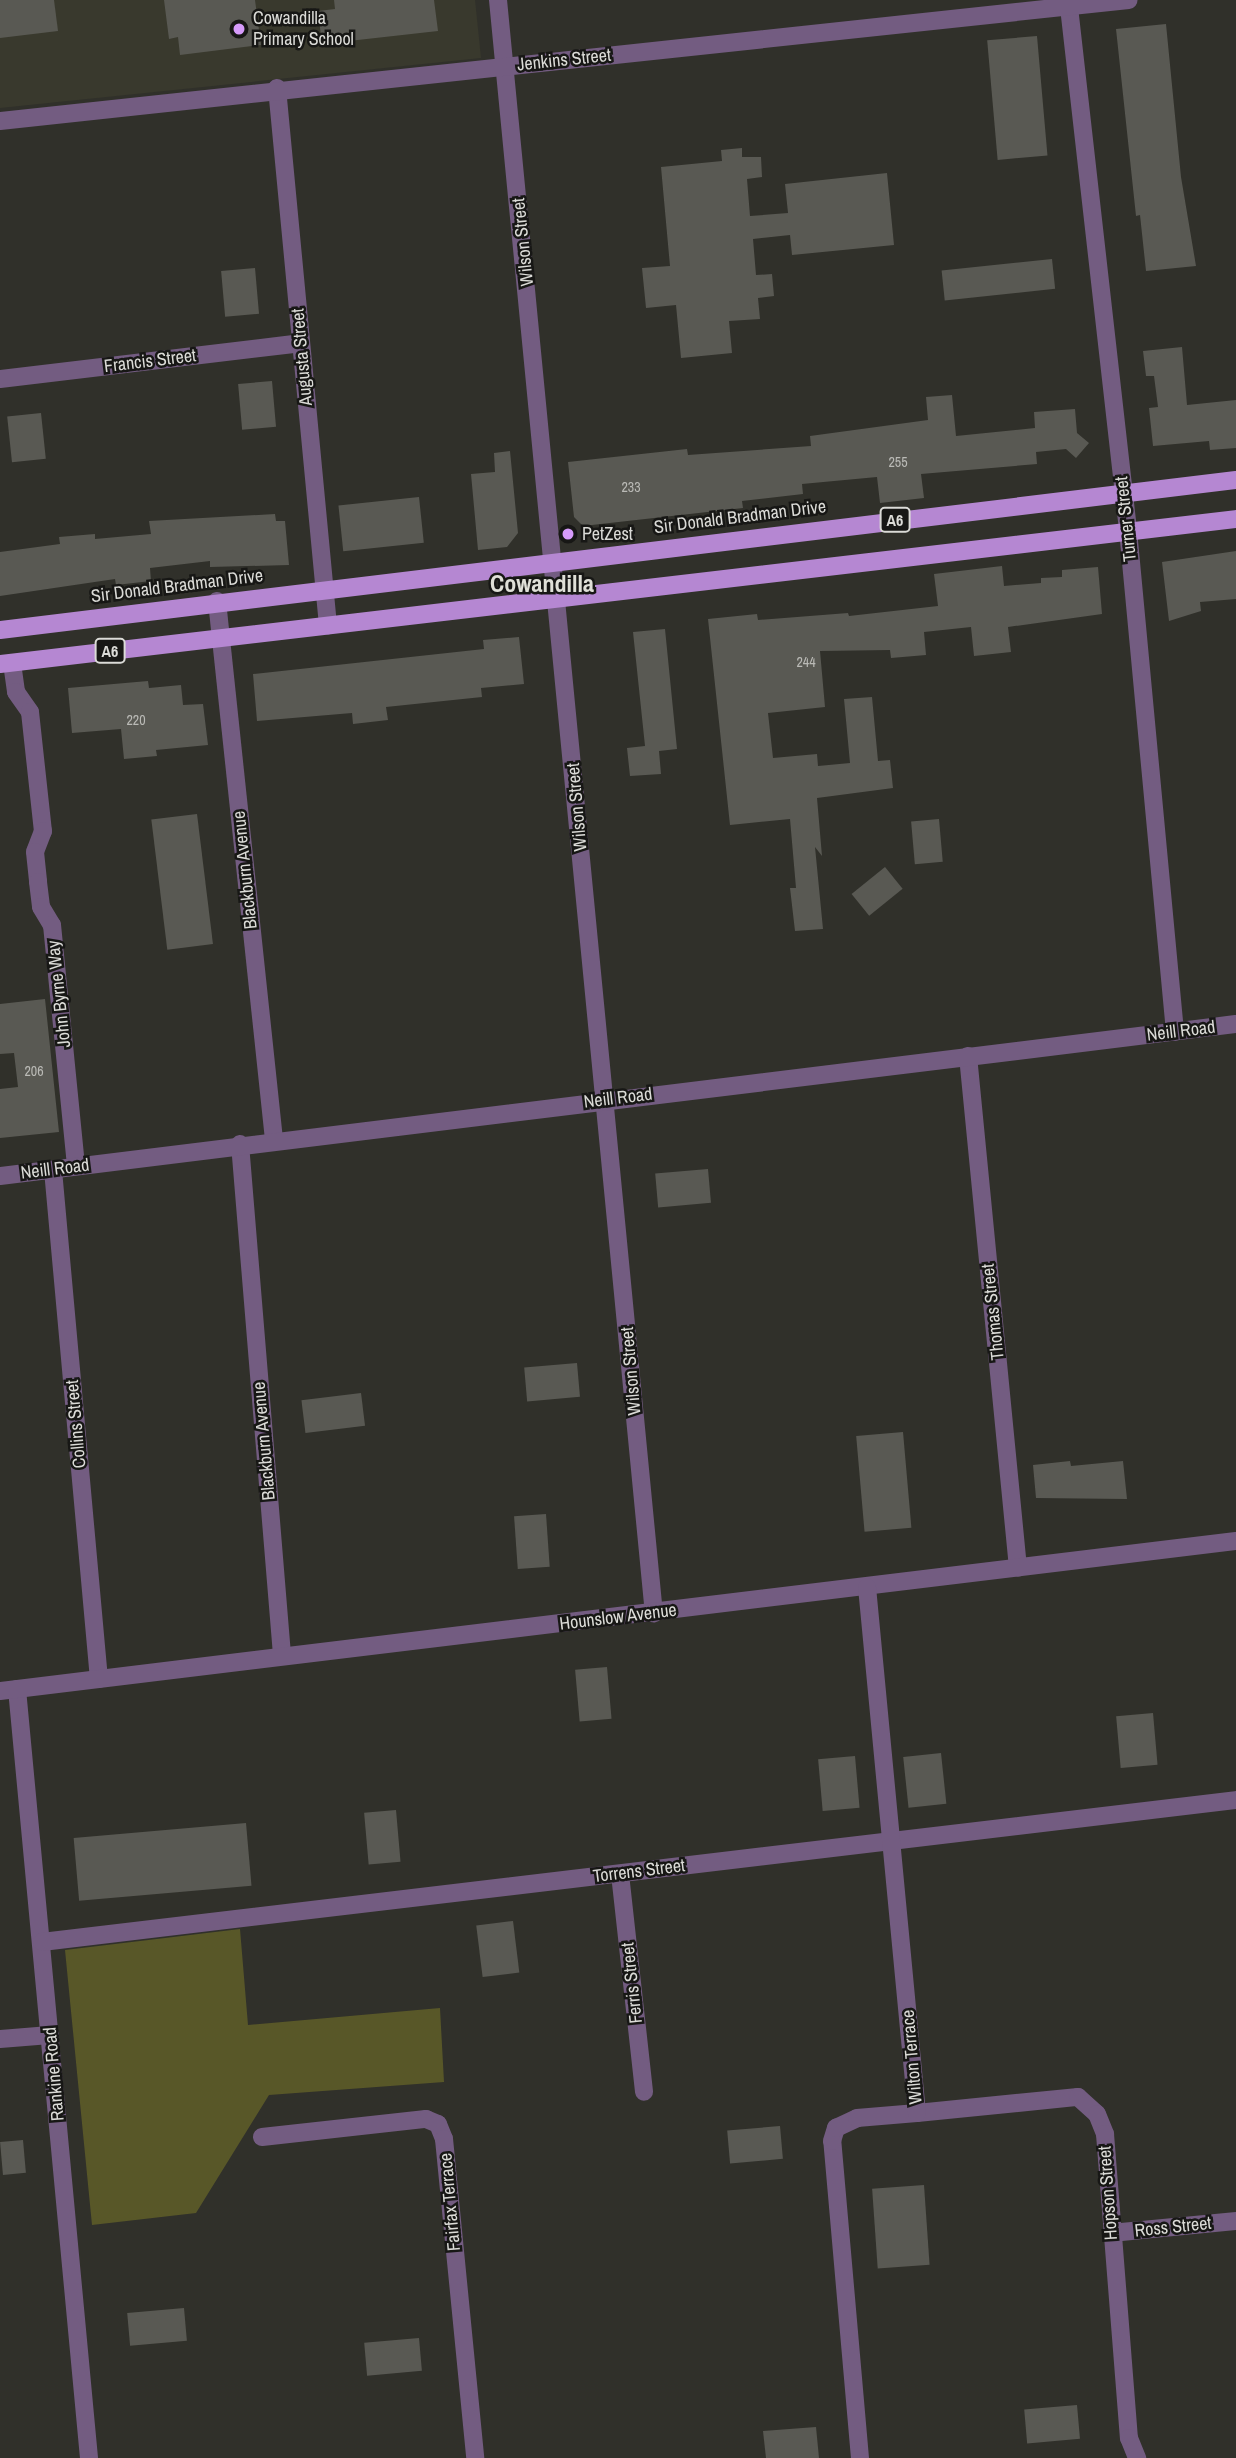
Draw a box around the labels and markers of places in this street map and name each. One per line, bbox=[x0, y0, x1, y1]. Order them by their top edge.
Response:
place label: Cowandilla Primary School bbox=[253, 8, 354, 50]
marker: Cowandilla Primary School bbox=[231, 21, 247, 37]
place label: PetZest bbox=[582, 523, 633, 545]
marker: PetZest bbox=[560, 526, 576, 542]

